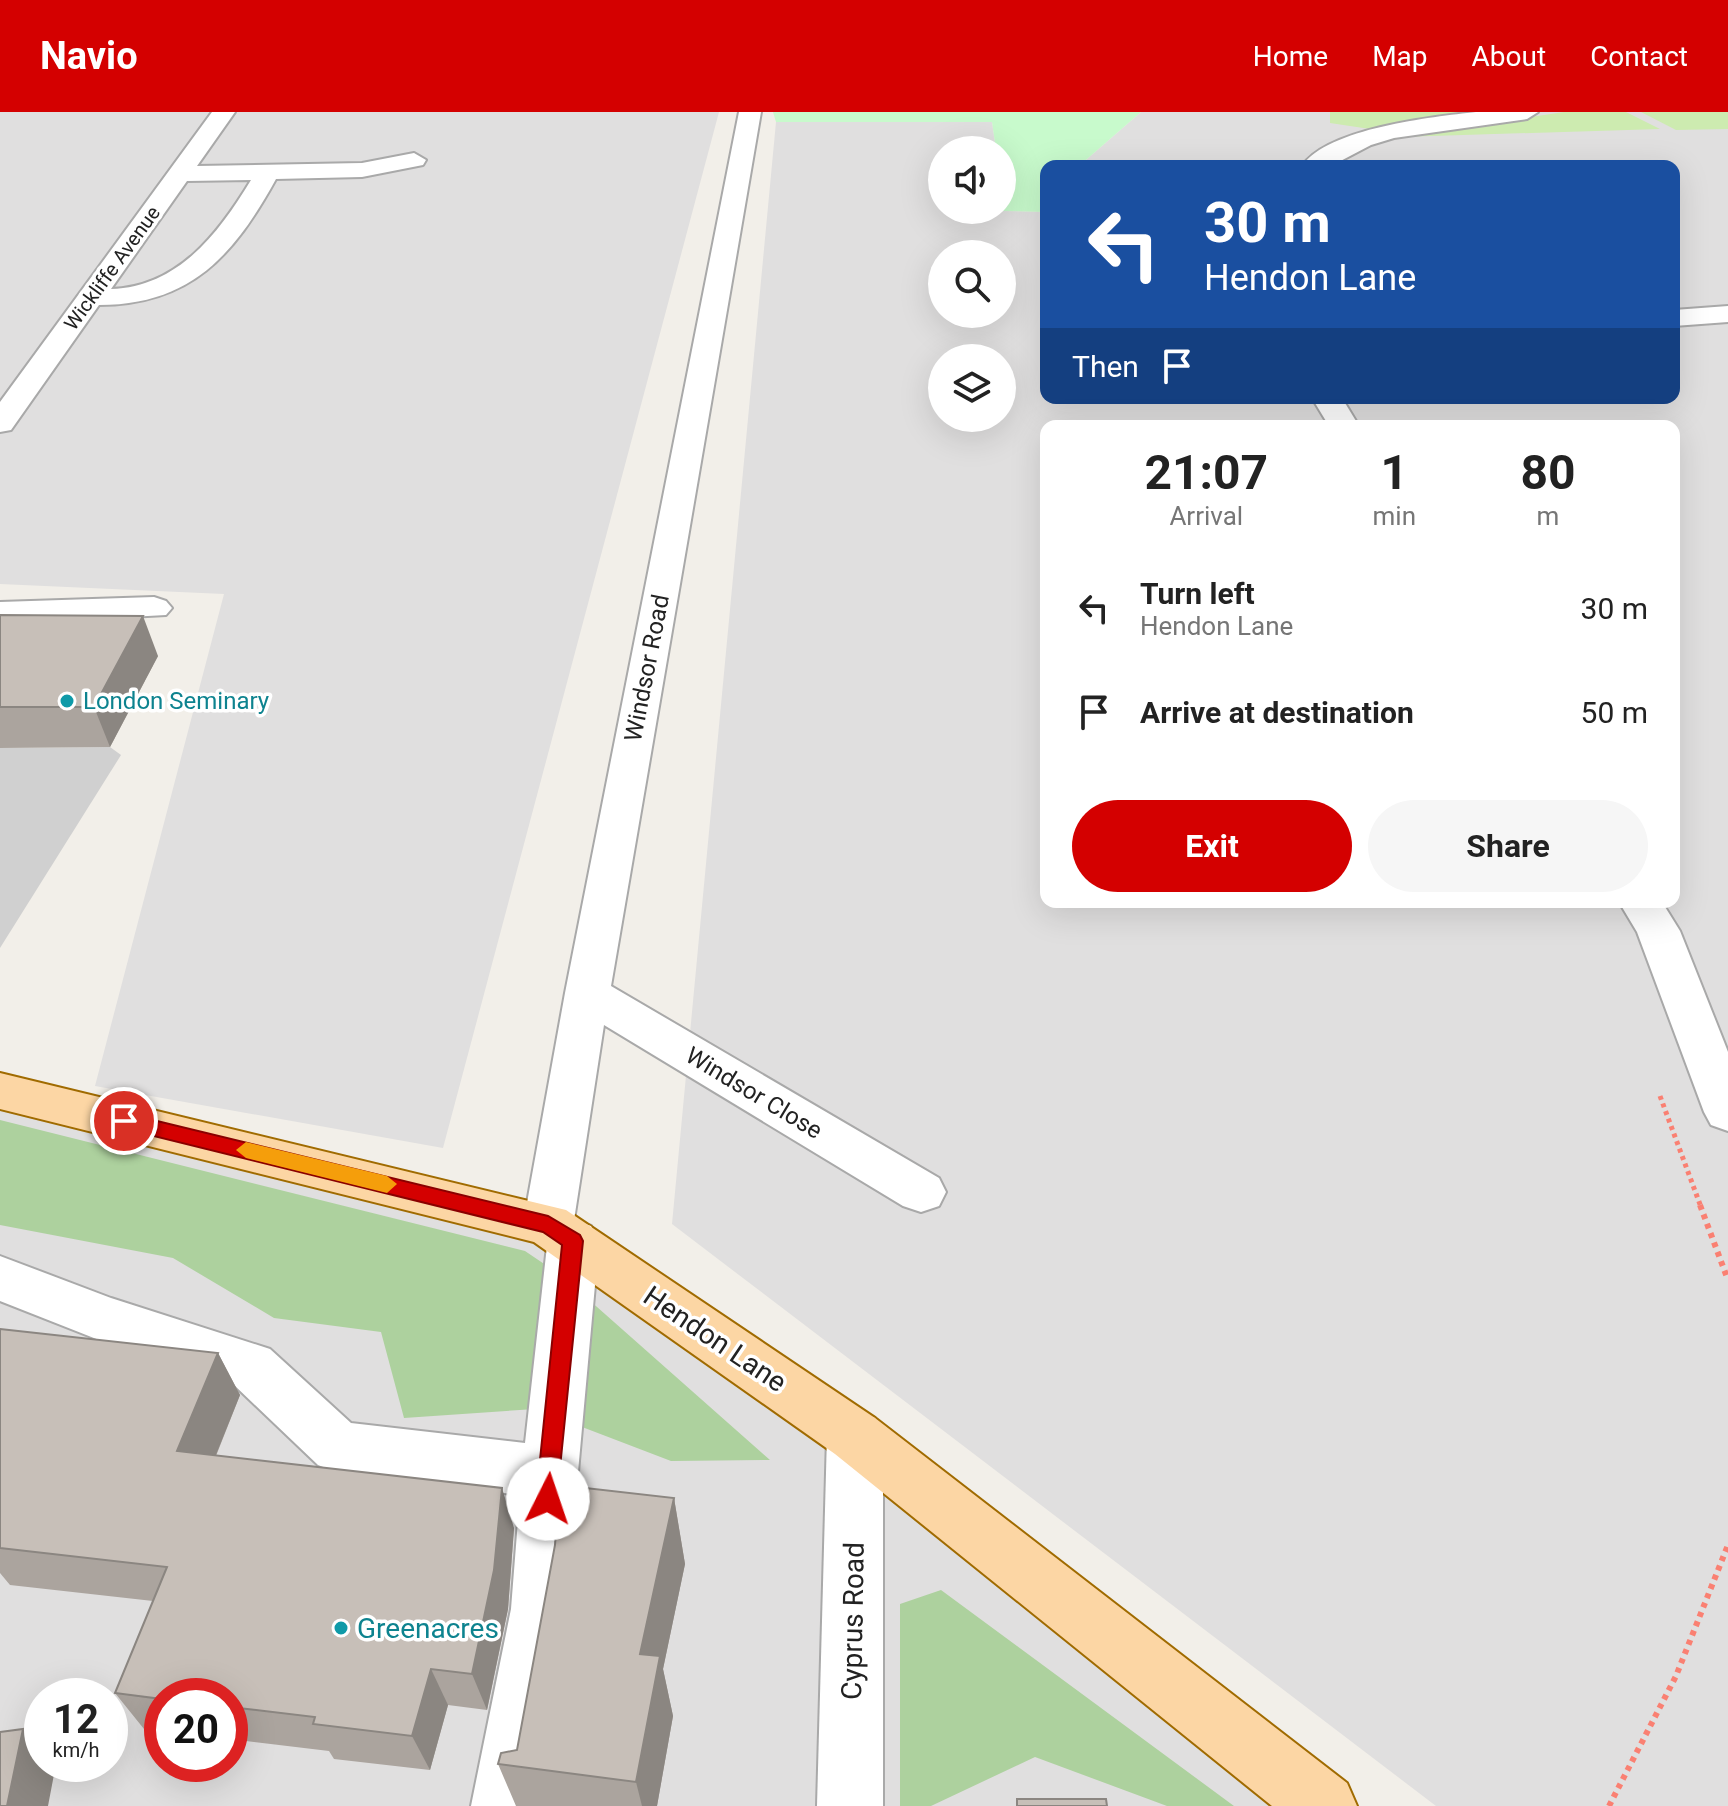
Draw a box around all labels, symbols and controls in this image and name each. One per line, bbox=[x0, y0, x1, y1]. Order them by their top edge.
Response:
text: Navio bbox=[40, 34, 138, 78]
text: Home bbox=[1253, 40, 1328, 73]
text: Map bbox=[1372, 40, 1428, 73]
text: About bbox=[1472, 40, 1546, 73]
text: Contact bbox=[1590, 40, 1688, 73]
map controls bbox=[928, 136, 1016, 432]
button: sound bbox=[928, 136, 1016, 224]
text: 30 m bbox=[1204, 190, 1331, 256]
icon: left bbox=[1072, 192, 1176, 296]
street label: Wickliffe Avenue bbox=[59, 201, 165, 335]
button: search bbox=[928, 240, 1016, 328]
text: Hendon Lane bbox=[1204, 257, 1416, 299]
button: layers bbox=[928, 344, 1016, 432]
icon: arrive bbox=[1155, 344, 1199, 388]
text: Then bbox=[1072, 349, 1139, 384]
text: 21:07 bbox=[1144, 444, 1268, 501]
text: 1 bbox=[1381, 444, 1408, 501]
text: 80 bbox=[1520, 444, 1576, 501]
text: Arrival bbox=[1169, 501, 1243, 531]
text: min bbox=[1373, 501, 1416, 531]
text: m bbox=[1537, 501, 1559, 531]
text: Turn left bbox=[1140, 576, 1255, 611]
icon: left bbox=[1072, 586, 1116, 630]
text: 30 m bbox=[1581, 591, 1648, 626]
street label: Windsor Road bbox=[619, 592, 675, 744]
text: Hendon Lane bbox=[1140, 611, 1293, 641]
place label: London Seminary bbox=[83, 687, 270, 715]
icon: arrive bbox=[1072, 690, 1116, 734]
marker: London Seminary bbox=[58, 692, 76, 710]
text: Arrive at destination bbox=[1140, 695, 1414, 730]
text: 50 m bbox=[1581, 695, 1648, 730]
button: Exit bbox=[1072, 800, 1352, 892]
button: Share bbox=[1368, 800, 1648, 892]
street label: Windsor Close bbox=[681, 1041, 827, 1145]
pin bbox=[90, 1087, 158, 1155]
icon: arrive bbox=[102, 1099, 146, 1143]
street label: Hendon Lane bbox=[637, 1279, 793, 1399]
position arrow bbox=[506, 1457, 590, 1541]
street label: Cyprus Road bbox=[835, 1542, 871, 1700]
place label: Greenacres bbox=[357, 1612, 499, 1645]
marker: Greenacres bbox=[332, 1619, 350, 1637]
speed limit sign: 20 bbox=[144, 1678, 248, 1782]
text: 12 bbox=[53, 1696, 99, 1743]
text: km/h bbox=[53, 1738, 99, 1762]

